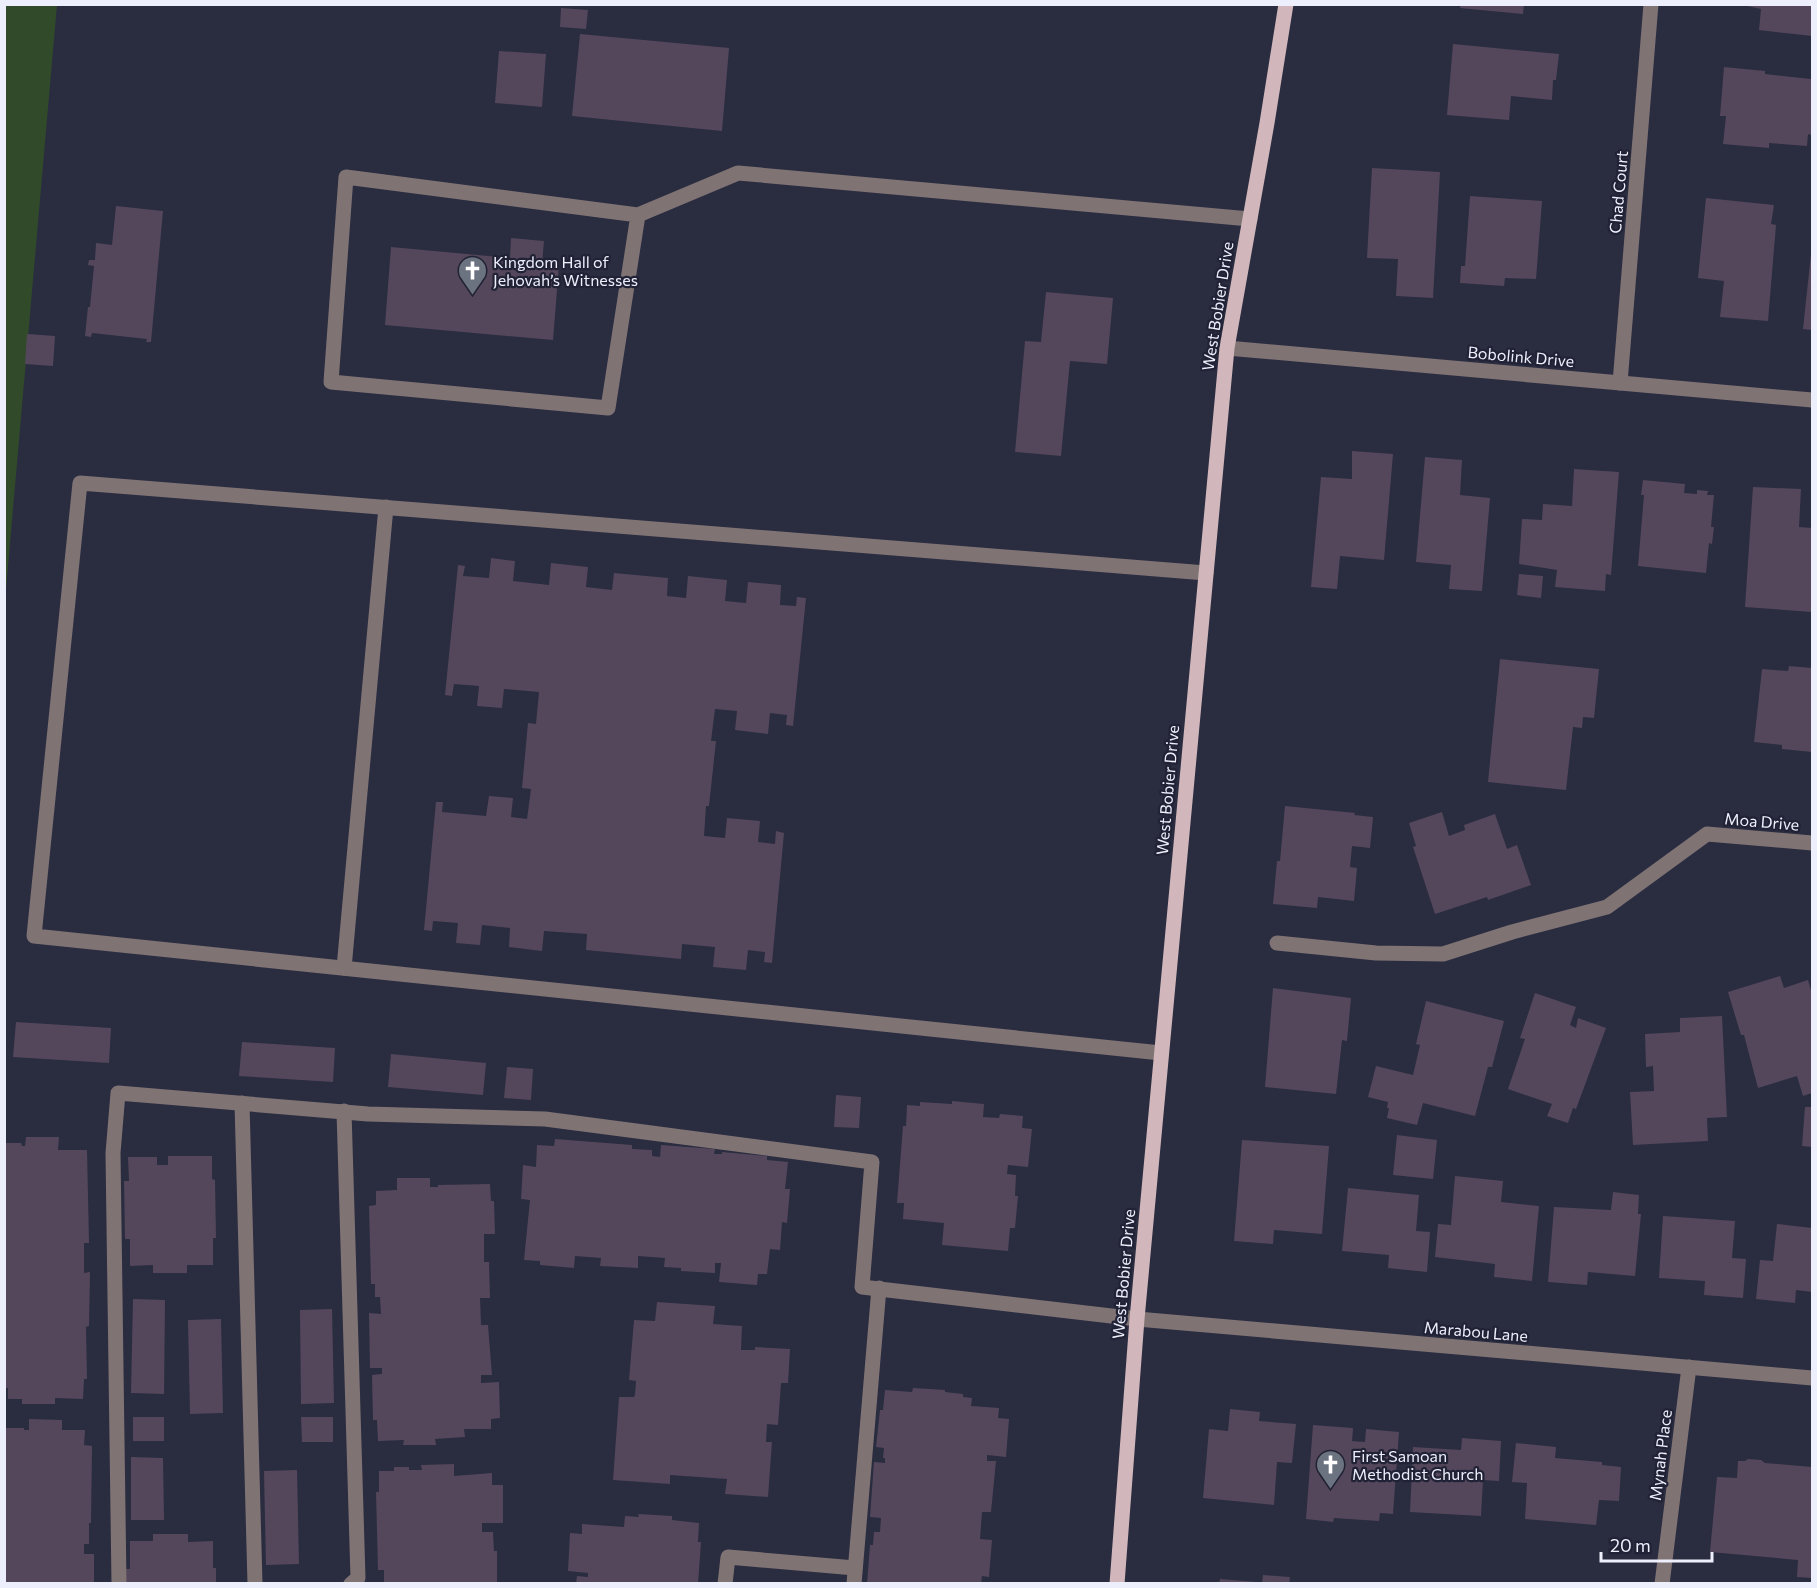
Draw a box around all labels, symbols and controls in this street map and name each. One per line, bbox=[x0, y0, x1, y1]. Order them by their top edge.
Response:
street label: Chad Court bbox=[1605, 149, 1631, 234]
street label: West Bobier Drive bbox=[1197, 240, 1237, 372]
place label: Kingdom Hall of Jehovah’s Witnesses bbox=[493, 252, 638, 289]
church icon: Kingdom Hall of Jehovah’s Witnesses bbox=[456, 254, 488, 296]
street label: Bobolink Drive bbox=[1467, 342, 1575, 370]
street label: West Bobier Drive bbox=[1152, 724, 1182, 856]
street label: Moa Drive bbox=[1724, 808, 1800, 834]
street label: West Bobier Drive bbox=[1108, 1208, 1138, 1340]
street label: Marabou Lane bbox=[1423, 1317, 1529, 1345]
street label: Mynah Place bbox=[1645, 1408, 1675, 1502]
place label: First Samoan Methodist Church bbox=[1352, 1446, 1483, 1483]
church icon: First Samoan Methodist Church bbox=[1315, 1448, 1347, 1490]
scale bar bbox=[1601, 1525, 1712, 1563]
text: 20 m bbox=[1610, 1534, 1651, 1556]

